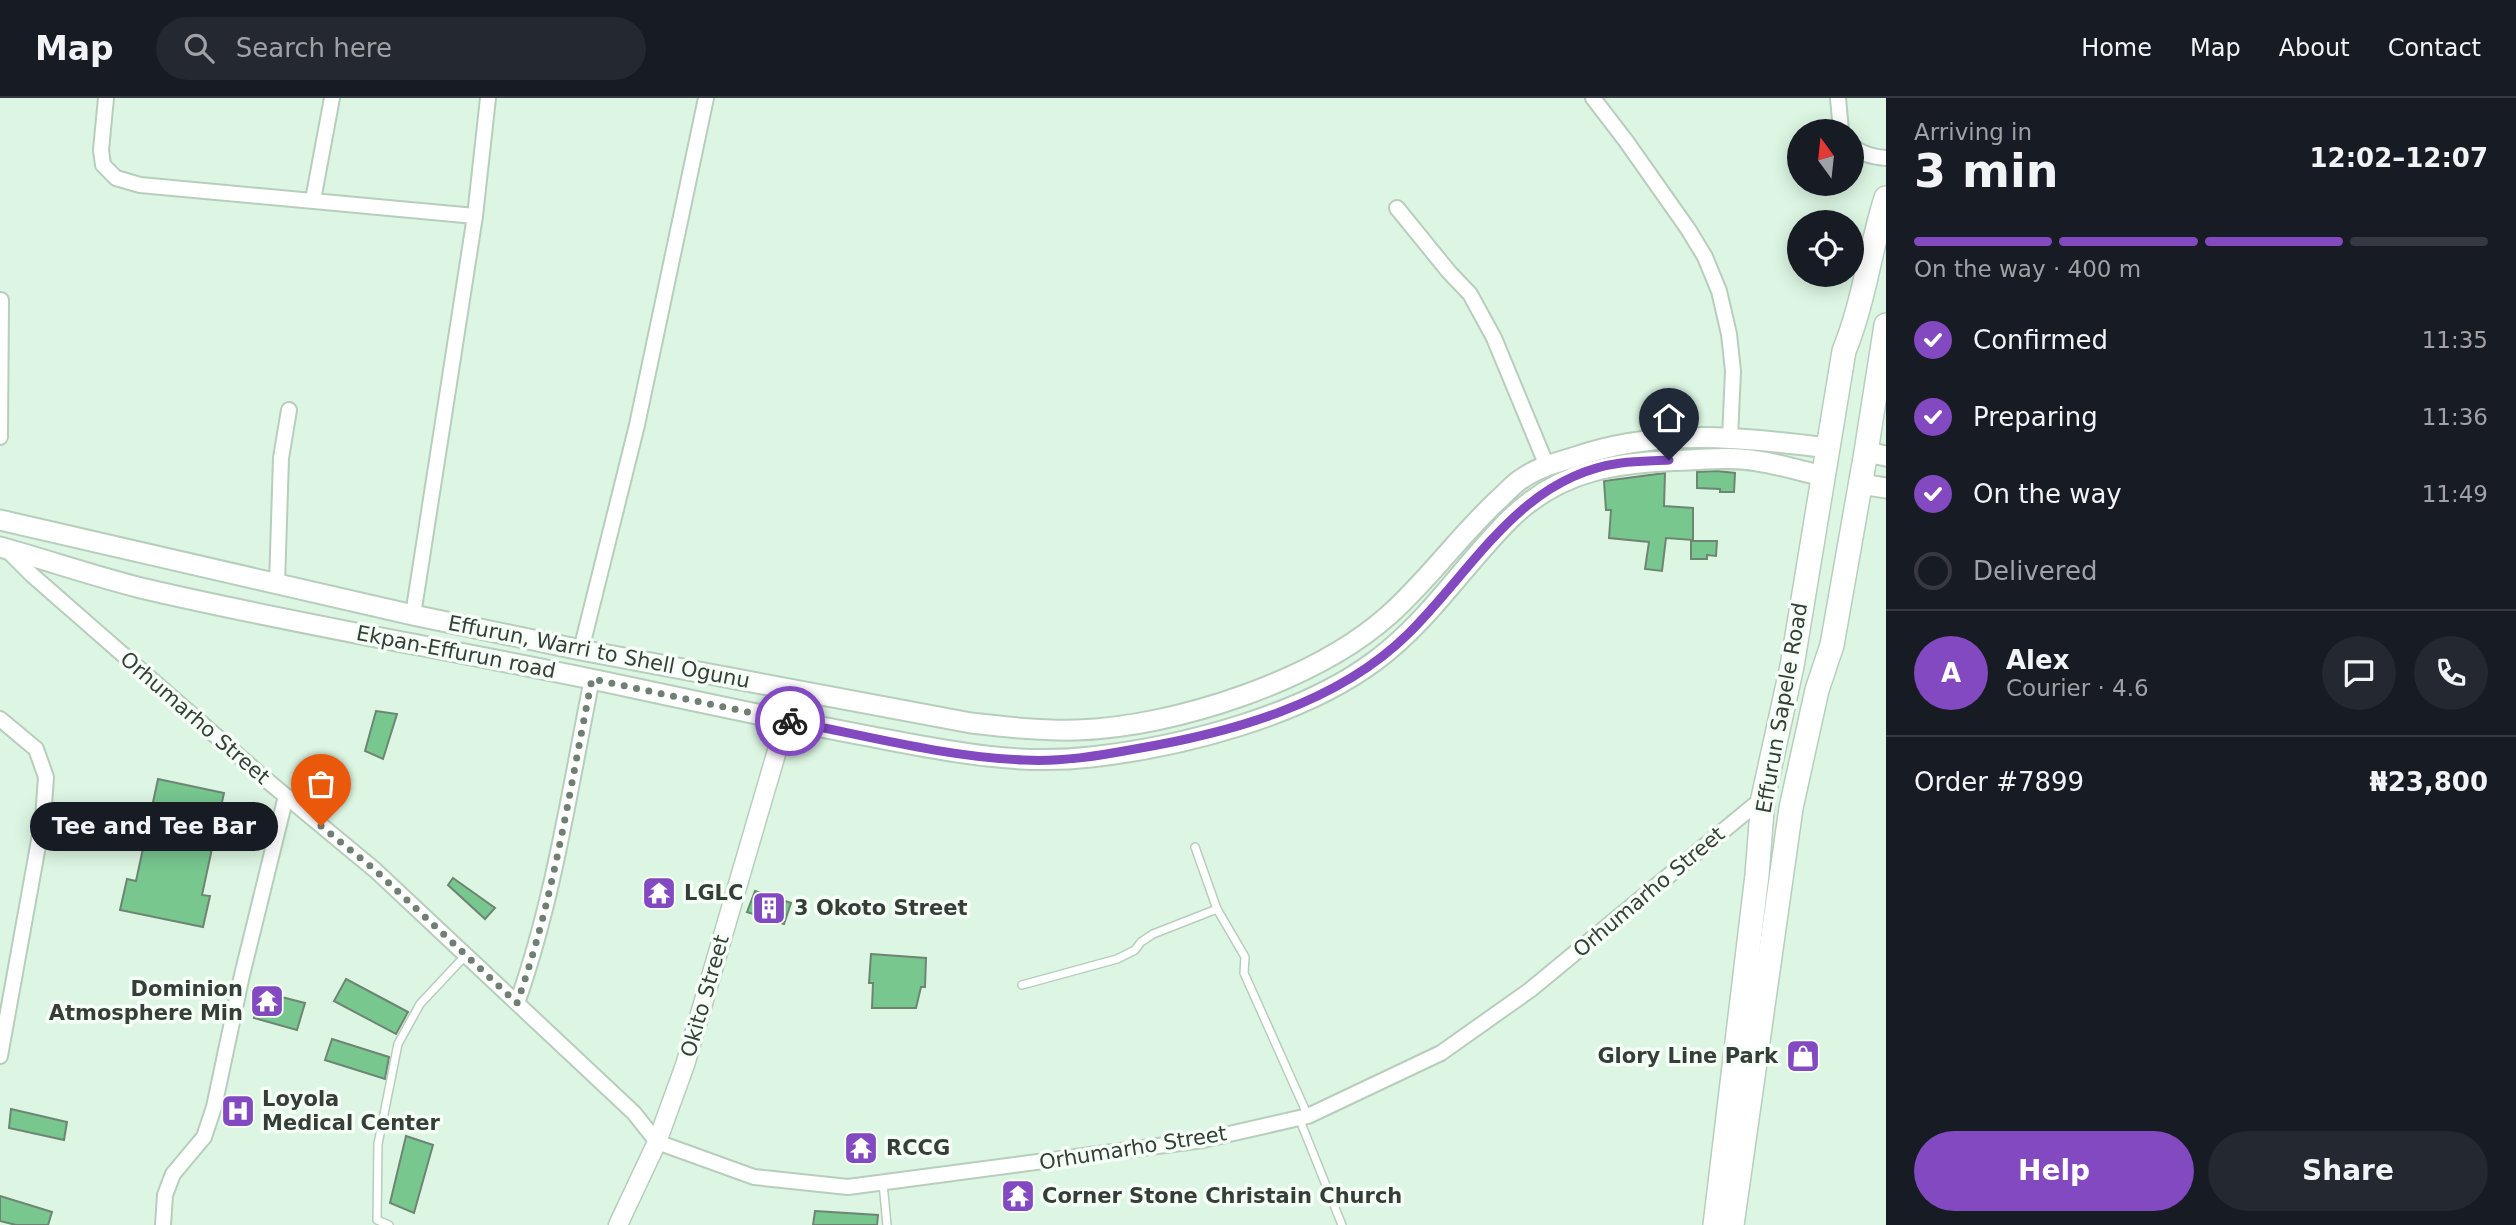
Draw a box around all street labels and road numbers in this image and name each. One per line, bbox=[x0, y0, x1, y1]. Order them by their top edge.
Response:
street label: Effurun Sapele Road bbox=[1752, 601, 1812, 815]
street label: Effurun, Warri to Shell Ogunu bbox=[446, 611, 752, 693]
street label: Ekpan-Effurun road bbox=[354, 621, 558, 683]
street label: Orhumarho Street bbox=[116, 647, 274, 789]
street label: Orhumarho Street bbox=[1569, 822, 1729, 962]
street label: Okito Street bbox=[676, 932, 734, 1060]
street label: Orhumarho Street bbox=[1037, 1121, 1229, 1175]

